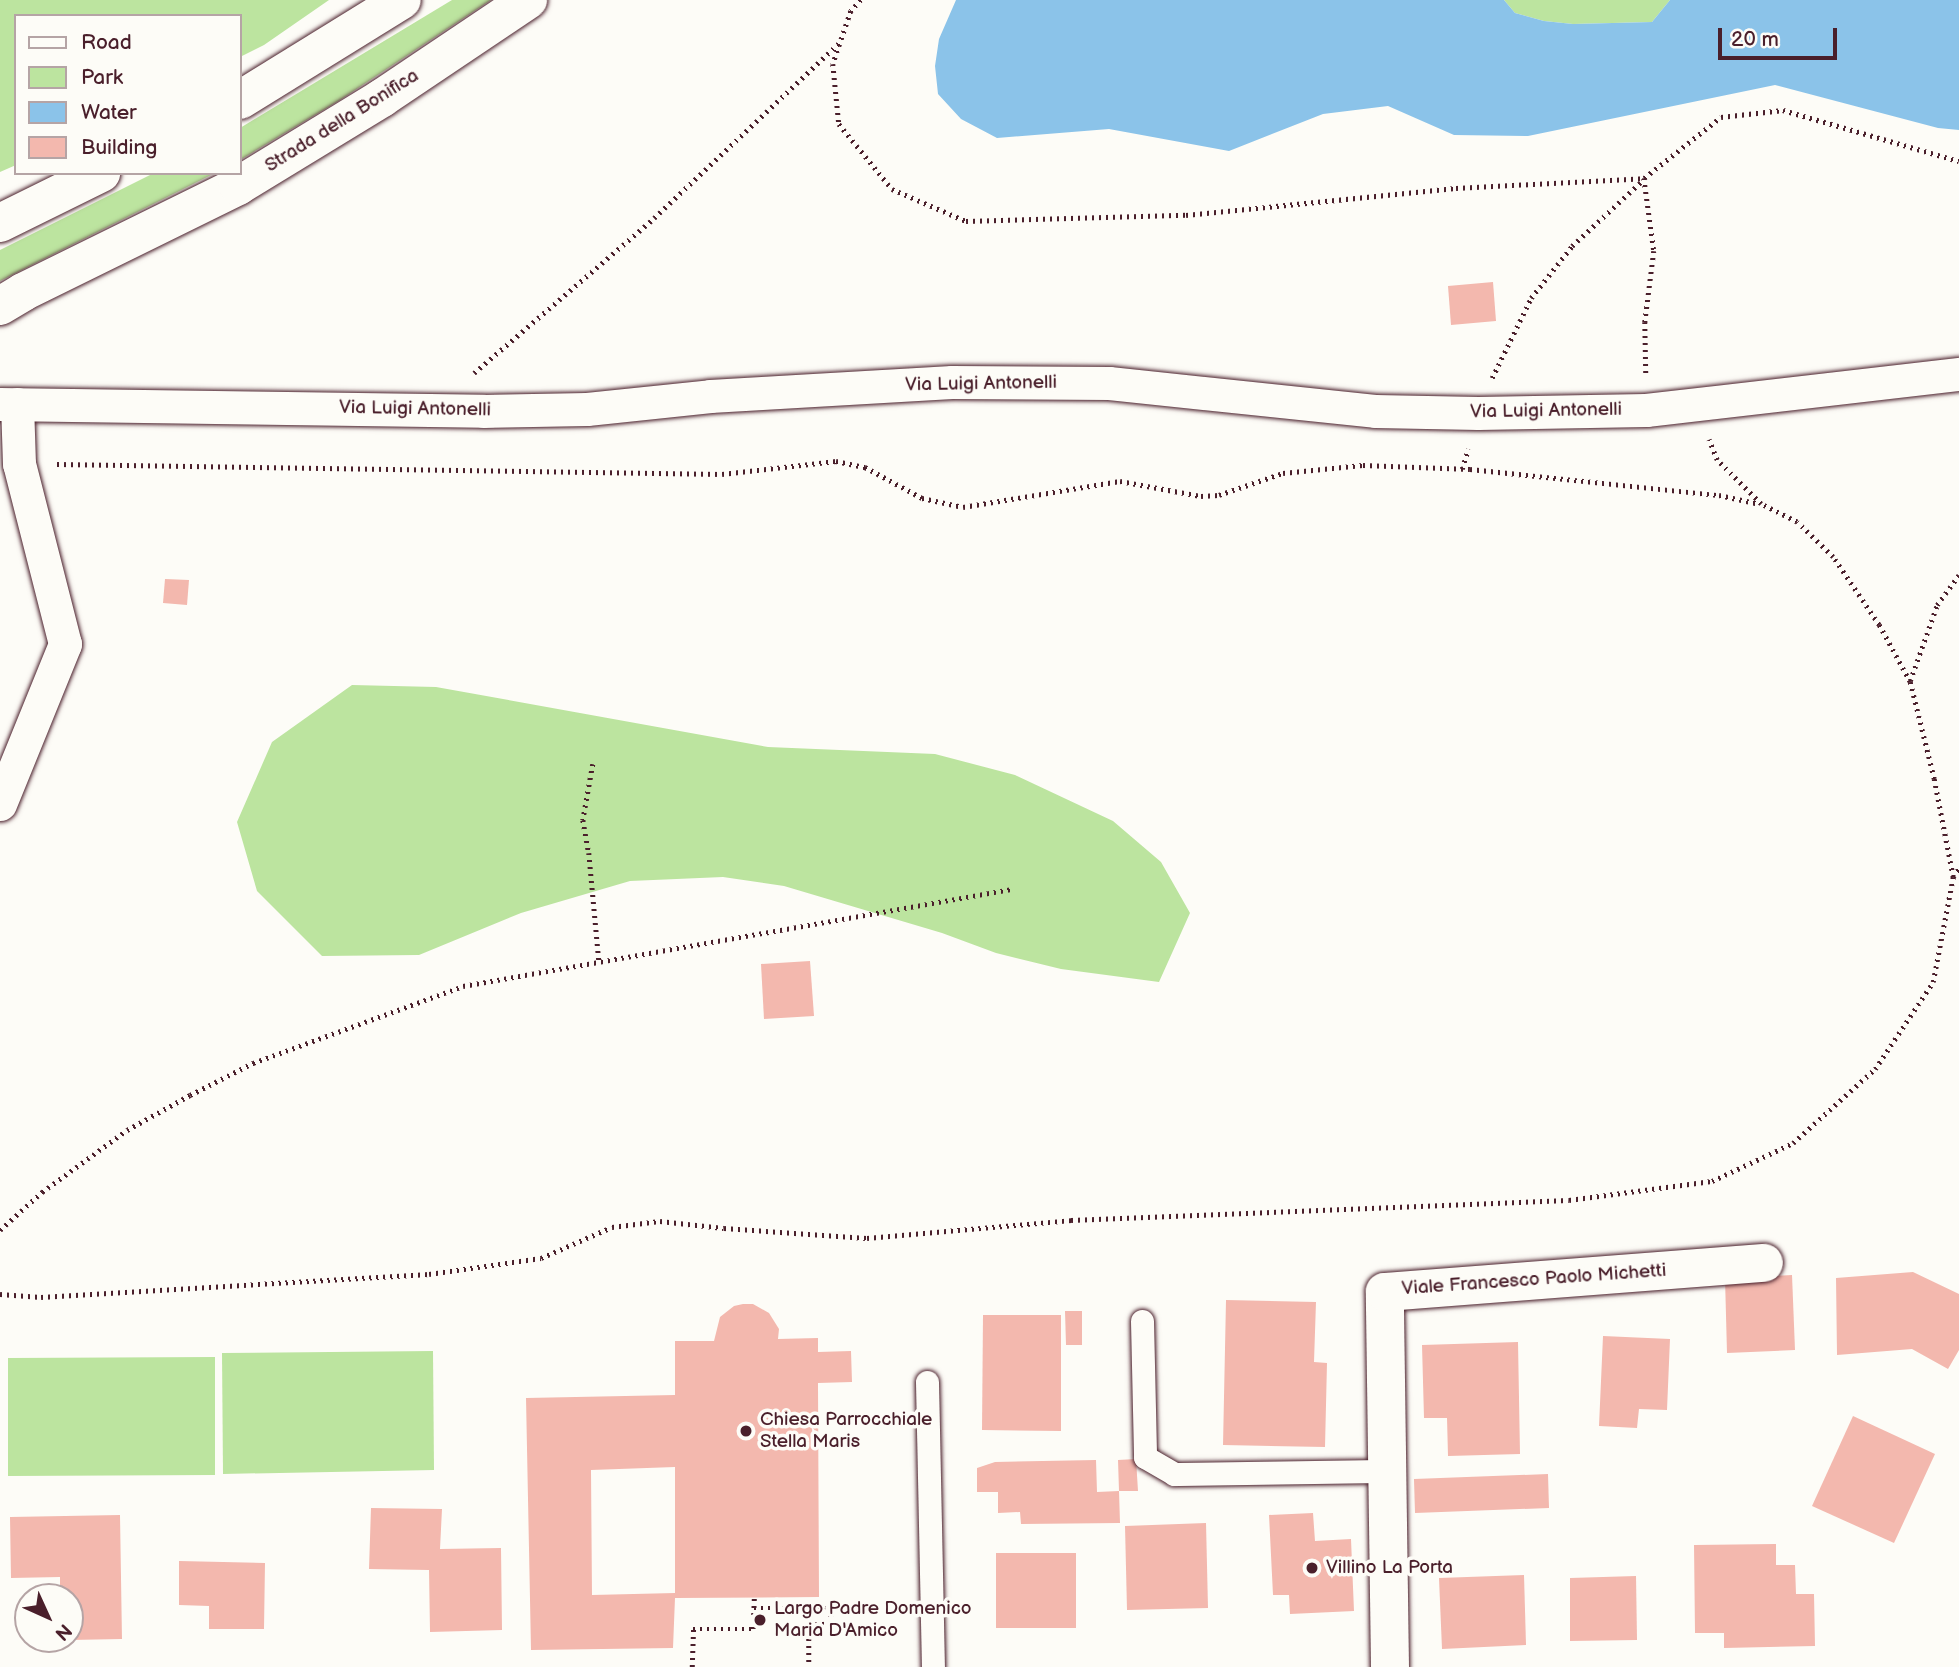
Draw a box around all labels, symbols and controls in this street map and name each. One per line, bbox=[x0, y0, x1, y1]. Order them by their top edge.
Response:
legend bbox=[14, 14, 242, 175]
scale bar bbox=[1721, 14, 1840, 58]
text: 20 m bbox=[1731, 27, 1779, 52]
text: Road bbox=[81, 30, 132, 55]
street label: Strada della Bonifica bbox=[261, 64, 423, 178]
text: Park bbox=[81, 65, 123, 90]
text: Water bbox=[81, 100, 137, 125]
text: Building bbox=[81, 135, 157, 160]
street label: Via Luigi Antonelli bbox=[905, 371, 1057, 397]
street label: Via Luigi Antonelli bbox=[339, 396, 491, 422]
street label: Via Luigi Antonelli bbox=[1470, 398, 1622, 424]
street label: Viale Francesco Paolo Michetti bbox=[1401, 1259, 1667, 1301]
place label: Chiesa Parrocchiale Stella Maris bbox=[760, 1409, 932, 1453]
marker: Chiesa Parrocchiale Stella Maris bbox=[738, 1423, 754, 1439]
place label: Villino La Porta bbox=[1326, 1557, 1453, 1579]
marker: Villino La Porta bbox=[1304, 1560, 1320, 1576]
north arrow bbox=[14, 1583, 84, 1653]
place label: Largo Padre Domenico Maria D'Amico bbox=[774, 1598, 972, 1642]
marker: Largo Padre Domenico Maria D'Amico bbox=[752, 1612, 768, 1628]
text: N bbox=[50, 1619, 76, 1645]

